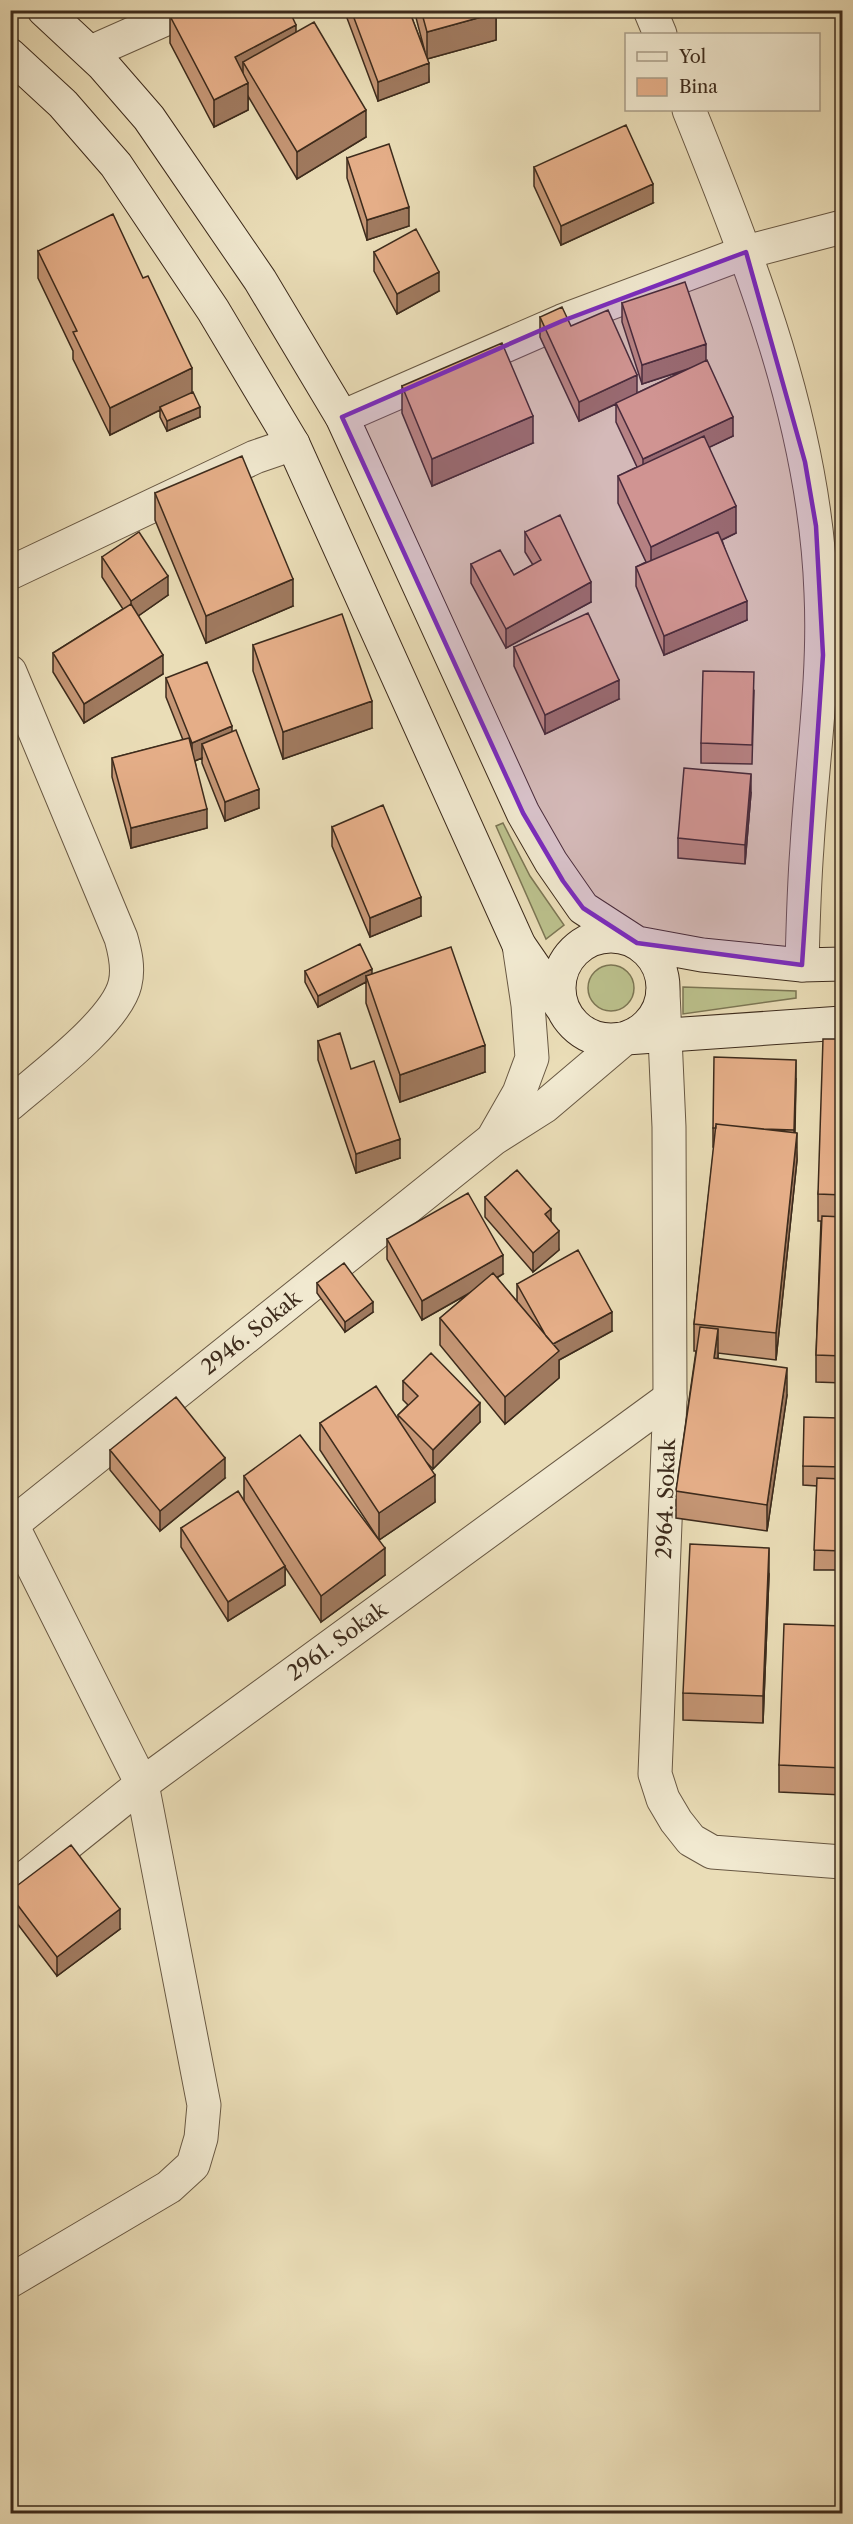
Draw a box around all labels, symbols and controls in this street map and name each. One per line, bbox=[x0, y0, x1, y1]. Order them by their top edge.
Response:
legend bbox=[625, 33, 820, 111]
text: Yol bbox=[678, 46, 706, 68]
text: Bina bbox=[679, 76, 718, 98]
street label: 2946. Sokak bbox=[196, 1284, 306, 1380]
street label: 2964. Sokak bbox=[651, 1438, 680, 1560]
street label: 2961. Sokak bbox=[282, 1596, 392, 1686]

